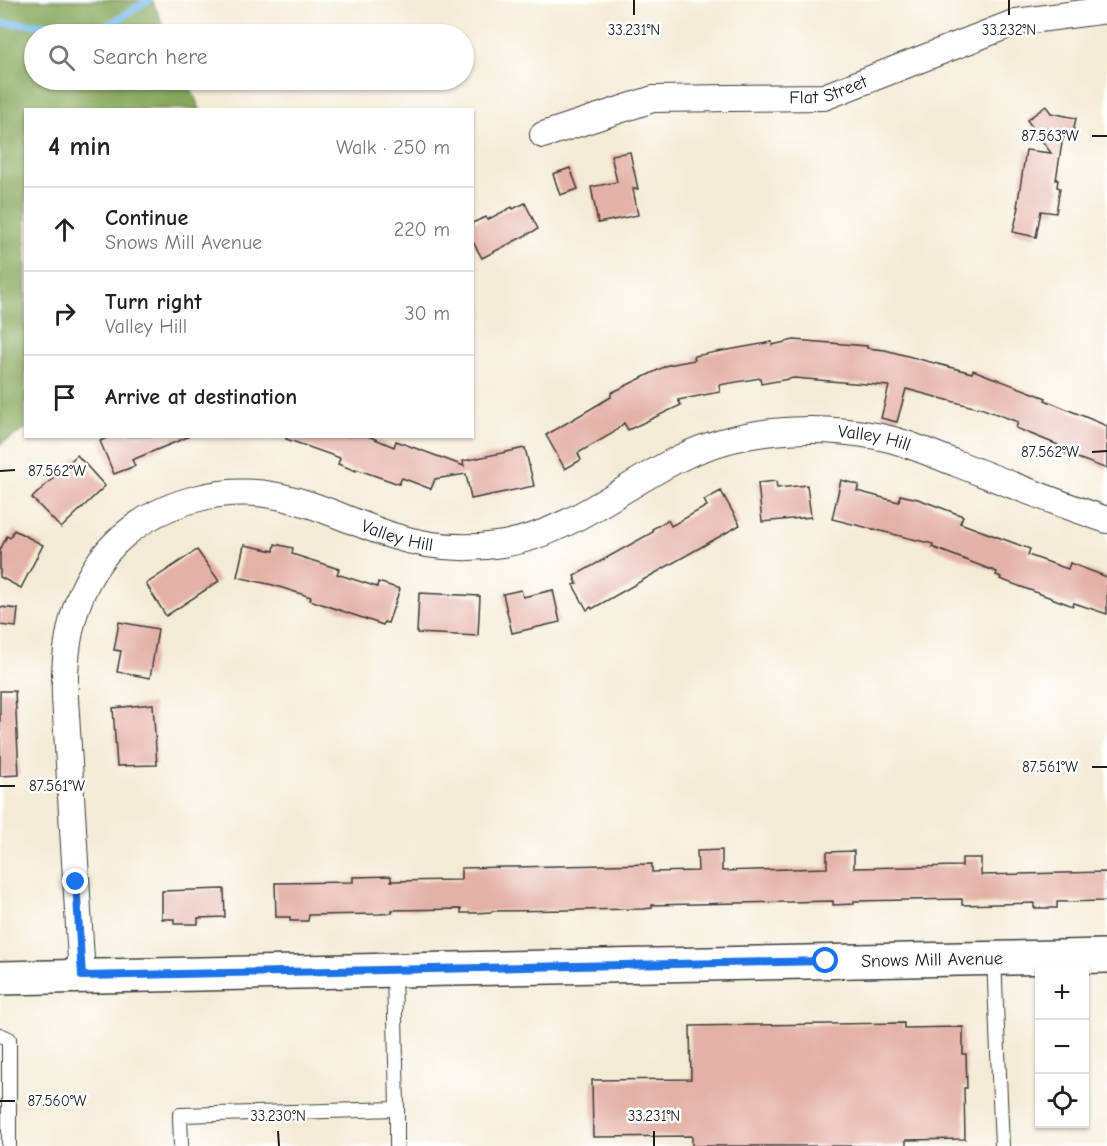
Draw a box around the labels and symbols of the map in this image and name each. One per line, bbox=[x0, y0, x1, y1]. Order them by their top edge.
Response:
text: 33.231°N bbox=[608, 21, 660, 39]
text: 33.232°N bbox=[982, 21, 1036, 39]
street label: Flat Street bbox=[789, 70, 871, 108]
text: 87.563°W bbox=[1021, 127, 1079, 145]
street label: Valley Hill bbox=[837, 421, 914, 455]
text: 87.562°W bbox=[1021, 443, 1079, 461]
text: 87.562°W bbox=[28, 462, 86, 480]
street label: Valley Hill bbox=[358, 515, 435, 555]
text: 87.561°W bbox=[1022, 758, 1078, 776]
text: 87.561°W bbox=[29, 777, 85, 795]
route end bbox=[62, 868, 88, 894]
route start bbox=[812, 947, 838, 973]
street label: Snows Mill Avenue bbox=[861, 948, 1003, 971]
text: 87.560°W bbox=[27, 1092, 87, 1110]
text: 33.230°N bbox=[250, 1107, 306, 1125]
text: 33.231°N bbox=[628, 1107, 680, 1125]

